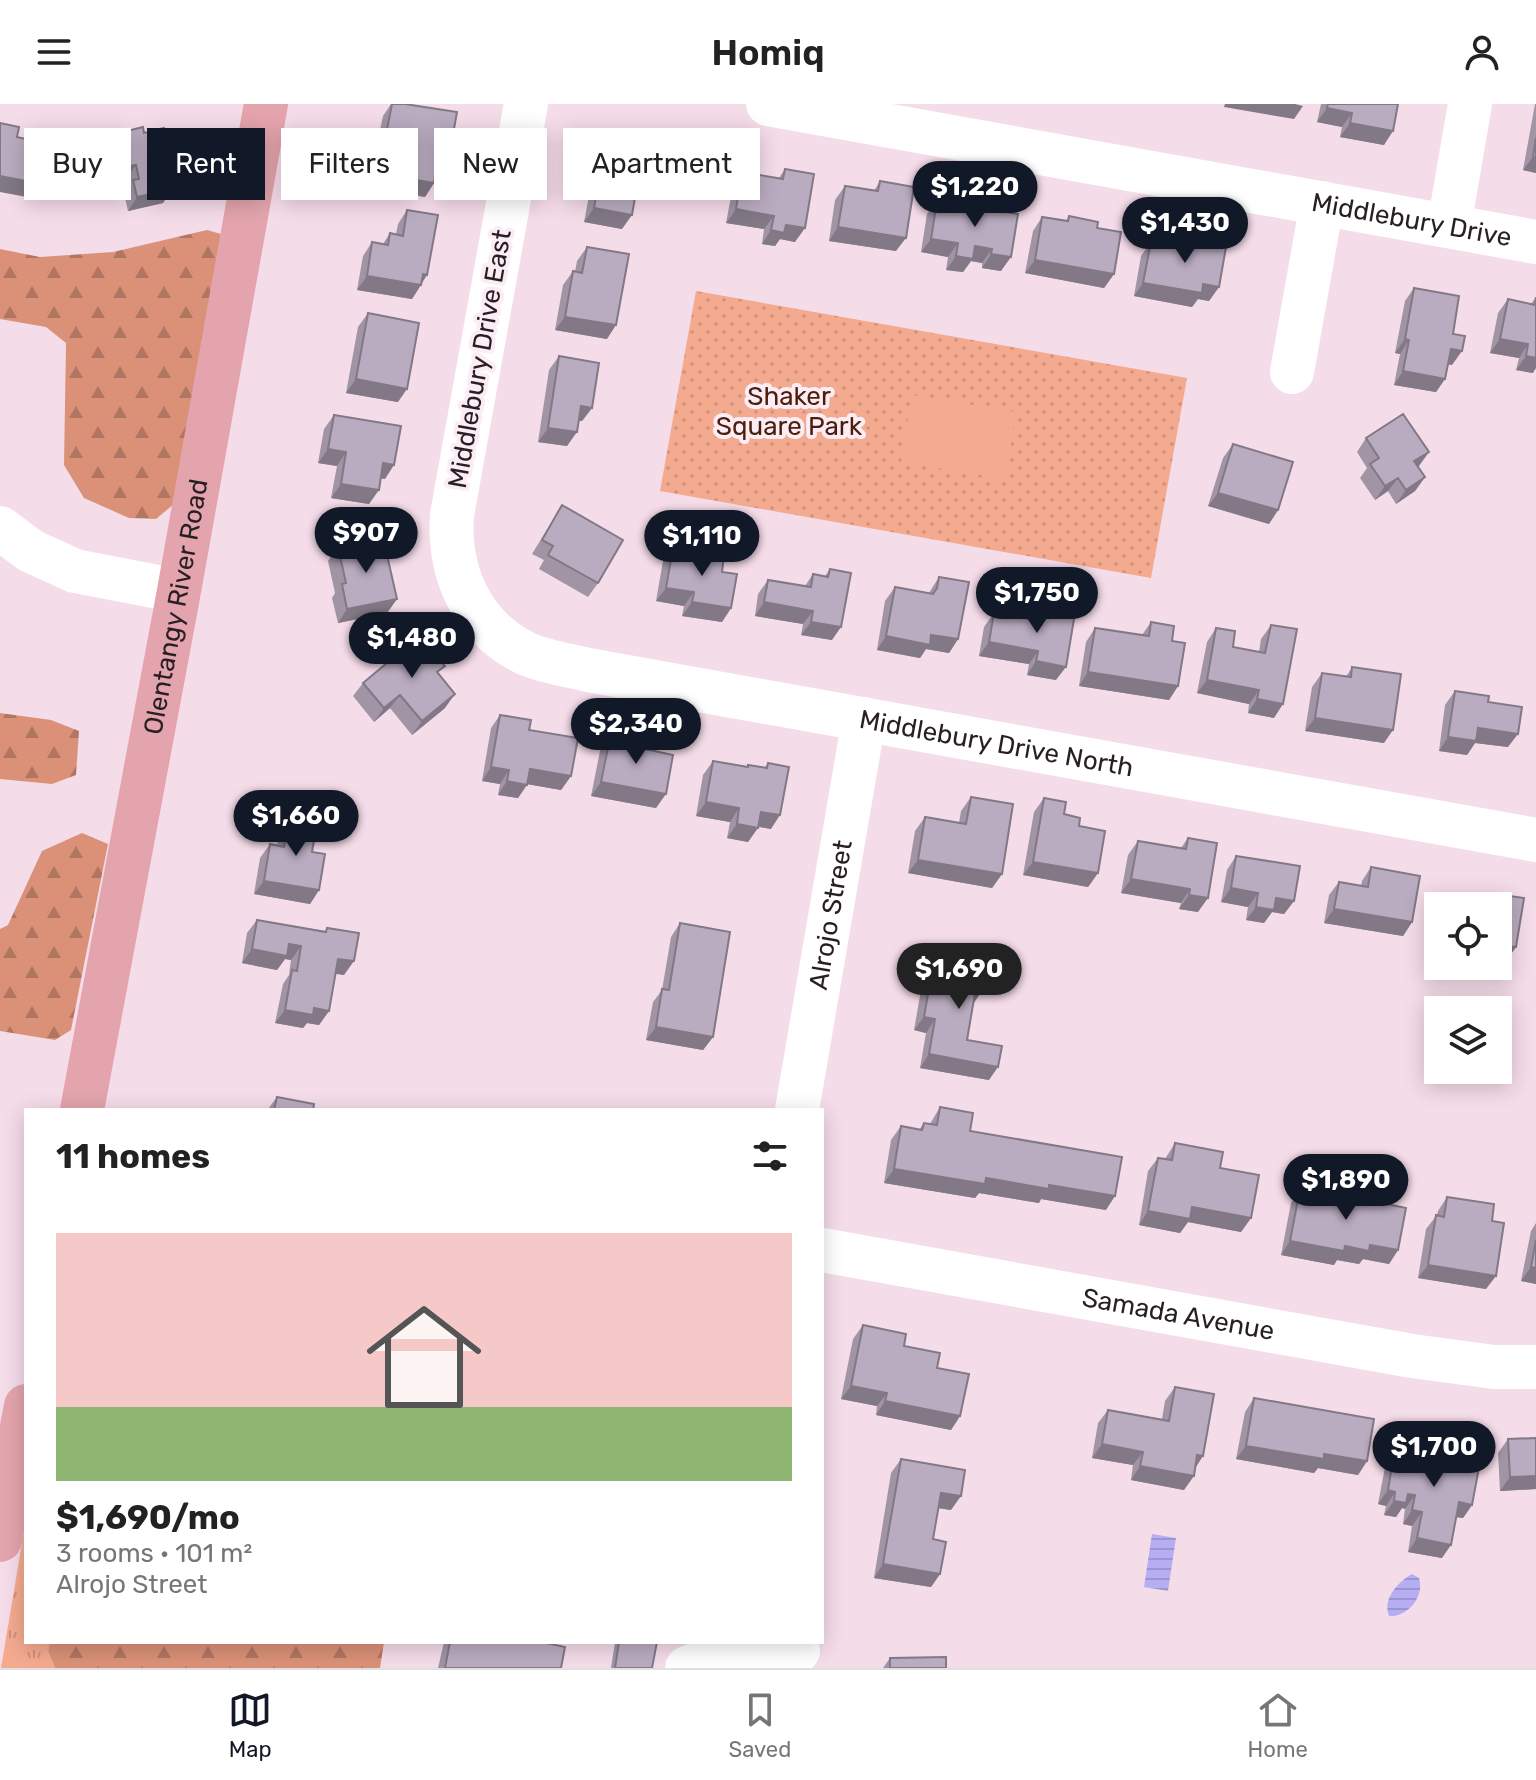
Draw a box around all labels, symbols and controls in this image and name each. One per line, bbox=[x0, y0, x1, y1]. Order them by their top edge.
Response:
icon: menu bbox=[32, 30, 76, 74]
icon: person bbox=[1460, 30, 1504, 74]
text: Homiq bbox=[711, 31, 825, 74]
chip: Buy bbox=[24, 128, 131, 200]
chip: Rent bbox=[147, 128, 265, 200]
chip: Filters bbox=[281, 128, 418, 200]
chip: New bbox=[434, 128, 547, 200]
chip: Apartment bbox=[563, 128, 760, 200]
pin: $1,220 bbox=[910, 161, 1040, 229]
text: $1,220 bbox=[931, 171, 1020, 202]
street label: Middlebury Drive bbox=[1309, 187, 1514, 253]
pin: $1,430 bbox=[1120, 197, 1250, 265]
text: $1,430 bbox=[1140, 207, 1230, 238]
street label: Middlebury Drive East bbox=[442, 227, 518, 491]
park label: Shaker Square Park bbox=[716, 381, 863, 442]
street label: Olentangy River Road bbox=[137, 476, 214, 737]
pin: $907 bbox=[319, 507, 413, 575]
pin: $1,110 bbox=[637, 510, 767, 578]
text: $907 bbox=[333, 517, 399, 548]
text: $1,110 bbox=[662, 520, 742, 551]
pin: $1,750 bbox=[972, 567, 1102, 635]
text: $1,750 bbox=[994, 577, 1080, 608]
pin: $1,480 bbox=[347, 612, 477, 680]
text: $1,480 bbox=[367, 622, 457, 653]
pin: $2,340 bbox=[571, 698, 701, 766]
street label: Middlebury Drive North bbox=[857, 703, 1136, 783]
text: $2,340 bbox=[589, 708, 683, 739]
pin: $1,660 bbox=[231, 790, 361, 858]
text: $1,660 bbox=[252, 800, 340, 831]
street label: Alrojo Street bbox=[802, 838, 859, 992]
map controls bbox=[1424, 892, 1512, 1084]
button: locate bbox=[1424, 892, 1512, 980]
pin: $1,690 bbox=[894, 943, 1024, 1011]
text: $1,690 bbox=[915, 953, 1003, 984]
button: layers bbox=[1424, 996, 1512, 1084]
icon: filters bbox=[748, 1134, 792, 1178]
text: 11 homes bbox=[56, 1136, 210, 1177]
pin: $1,890 bbox=[1281, 1154, 1411, 1222]
text: $1,890 bbox=[1301, 1164, 1391, 1195]
street label: Samada Avenue bbox=[1080, 1282, 1277, 1346]
icon: home bbox=[352, 1285, 496, 1429]
pin: $1,700 bbox=[1369, 1421, 1499, 1489]
text: $1,700 bbox=[1391, 1431, 1477, 1462]
text: $1,690/mo bbox=[56, 1497, 240, 1538]
text: 3 rooms · 101 m² bbox=[56, 1538, 252, 1569]
text: Alrojo Street bbox=[56, 1569, 207, 1600]
tab: Map bbox=[228, 1688, 272, 1763]
tab: Saved bbox=[728, 1688, 791, 1763]
tab: Home bbox=[1248, 1688, 1308, 1763]

